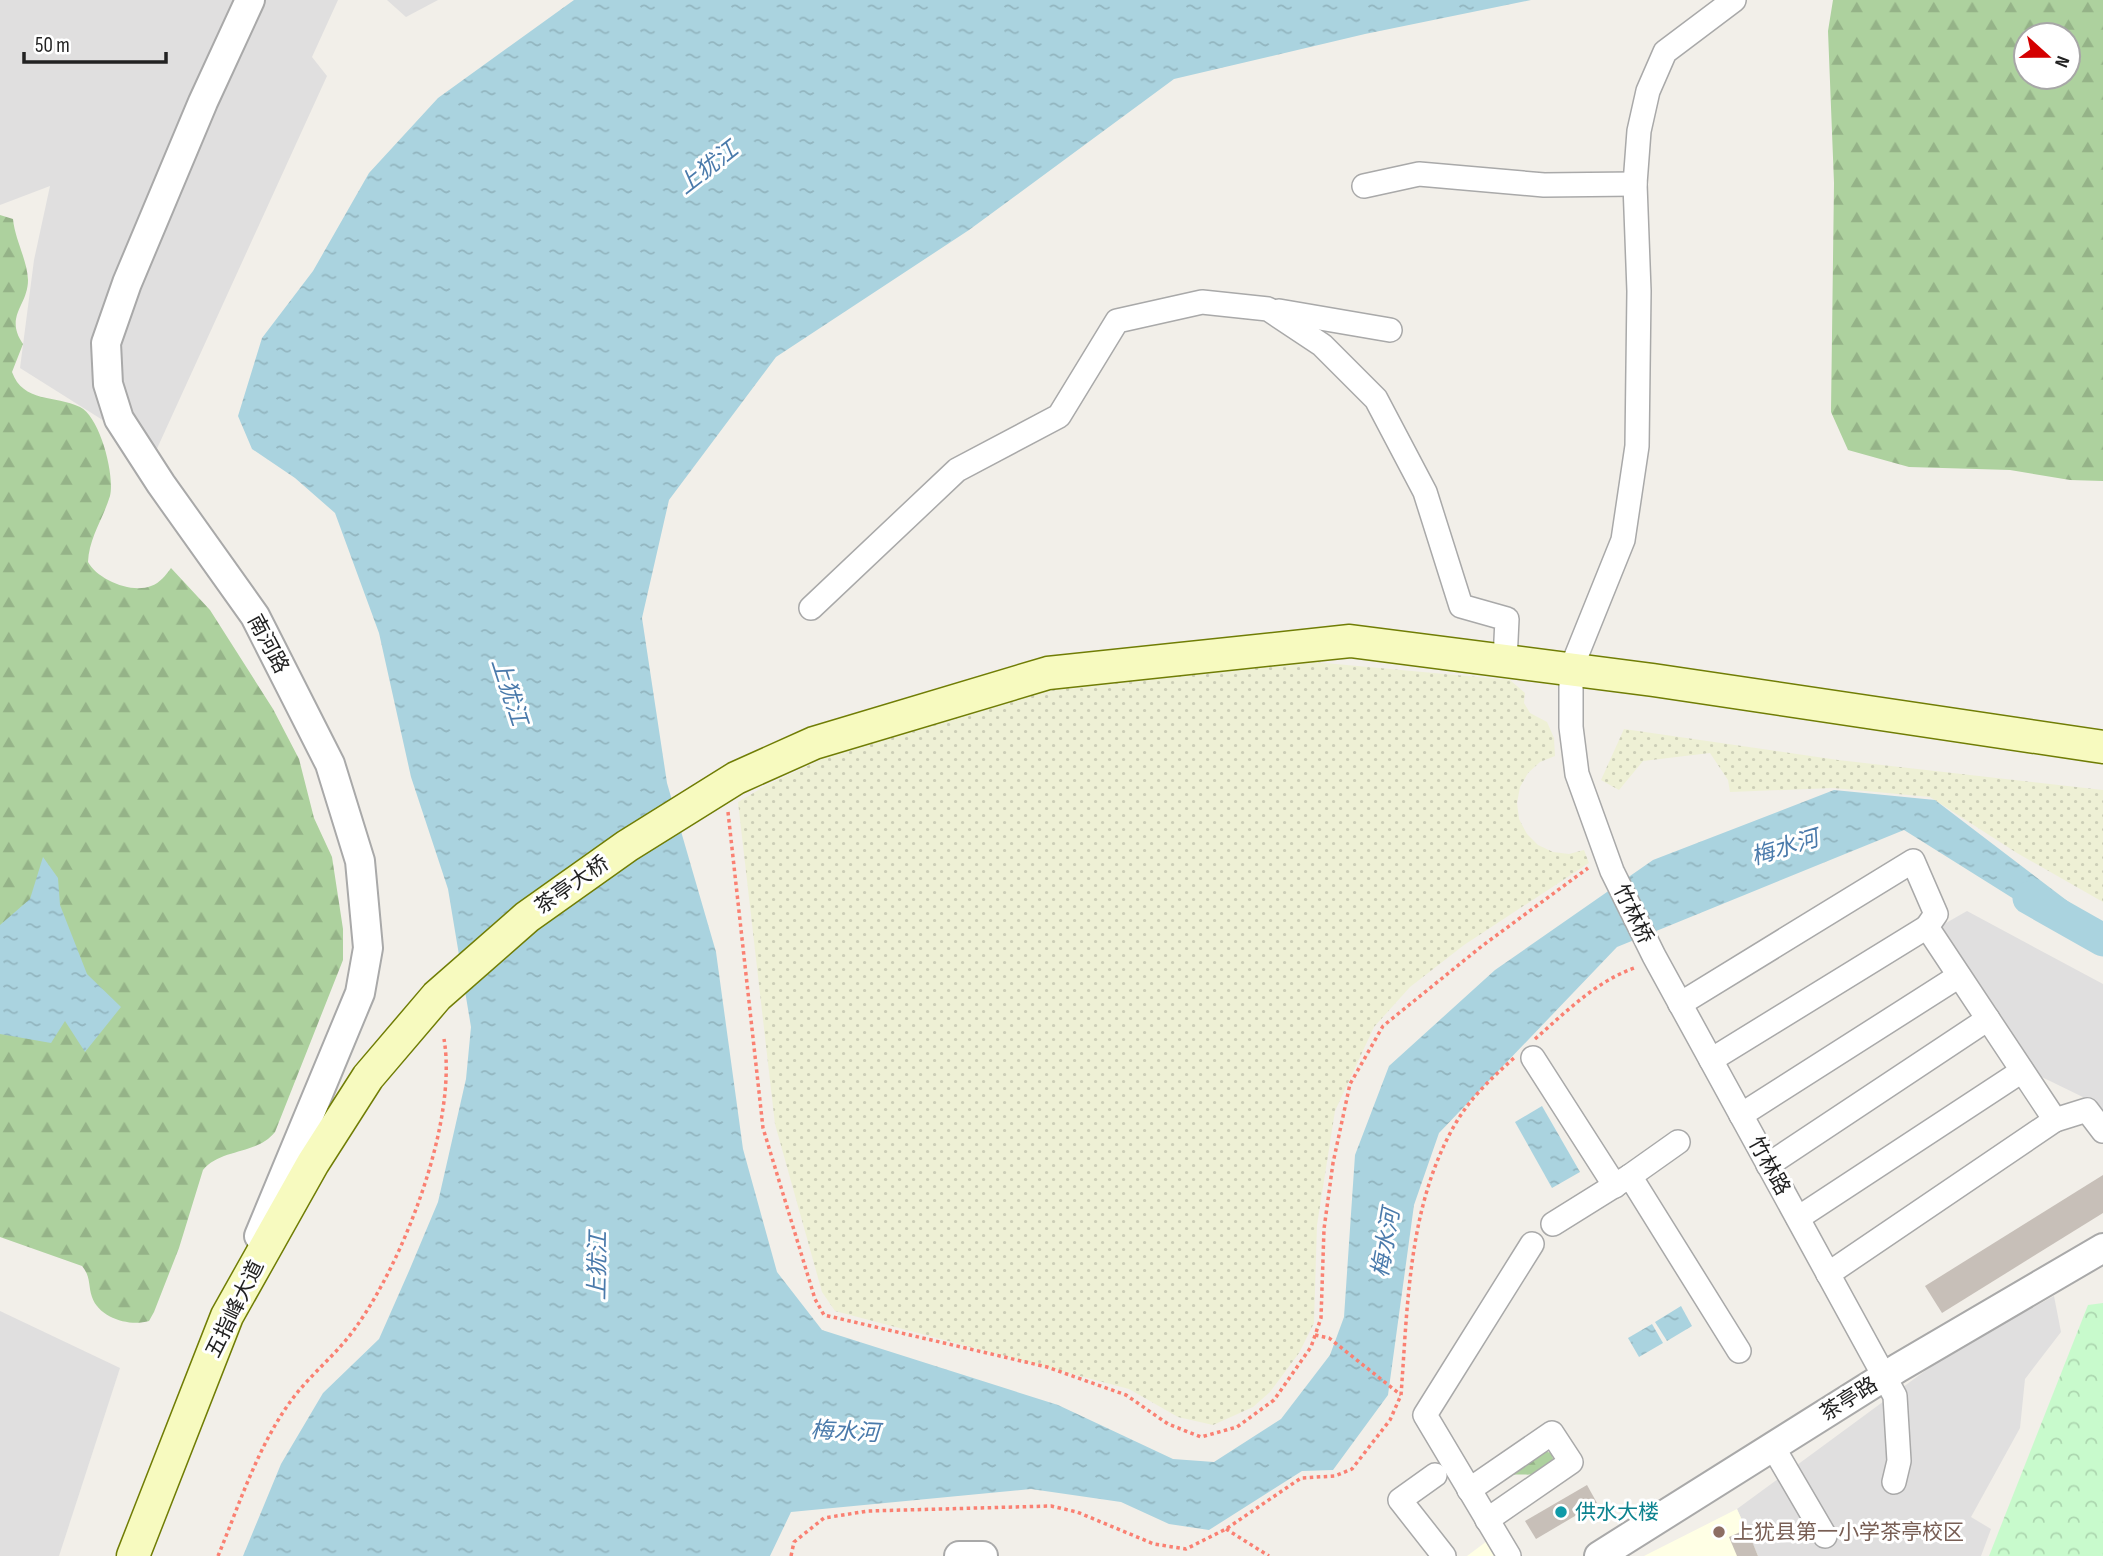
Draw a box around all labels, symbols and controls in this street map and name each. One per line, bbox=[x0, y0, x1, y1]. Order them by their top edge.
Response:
scale bar bbox=[24, 21, 166, 65]
north arrow bbox=[2012, 21, 2082, 91]
text: 50 m bbox=[35, 33, 70, 58]
text: N bbox=[2049, 53, 2074, 70]
water label: 上犹江 bbox=[672, 134, 746, 200]
street label: 南河路 bbox=[242, 610, 294, 678]
water label: 上犹江 bbox=[485, 655, 534, 732]
water label: 梅水河 bbox=[1748, 823, 1826, 871]
street label: 茶亭大桥 bbox=[530, 851, 614, 919]
street label: 竹林桥 bbox=[1608, 880, 1658, 948]
street label: 竹林路 bbox=[1743, 1132, 1795, 1200]
water label: 梅水河 bbox=[1366, 1203, 1406, 1279]
water label: 上犹江 bbox=[583, 1228, 613, 1301]
street label: 五指峰大道 bbox=[201, 1256, 269, 1362]
street label: 茶亭路 bbox=[1816, 1372, 1882, 1426]
water label: 梅水河 bbox=[810, 1416, 884, 1448]
place label: 供水大楼 bbox=[1575, 1500, 1659, 1525]
marker: 供水大楼 bbox=[1553, 1504, 1569, 1520]
place label: 上犹县第一小学茶亭校区 bbox=[1733, 1520, 1964, 1545]
marker: 上犹县第一小学茶亭校区 bbox=[1711, 1524, 1727, 1540]

